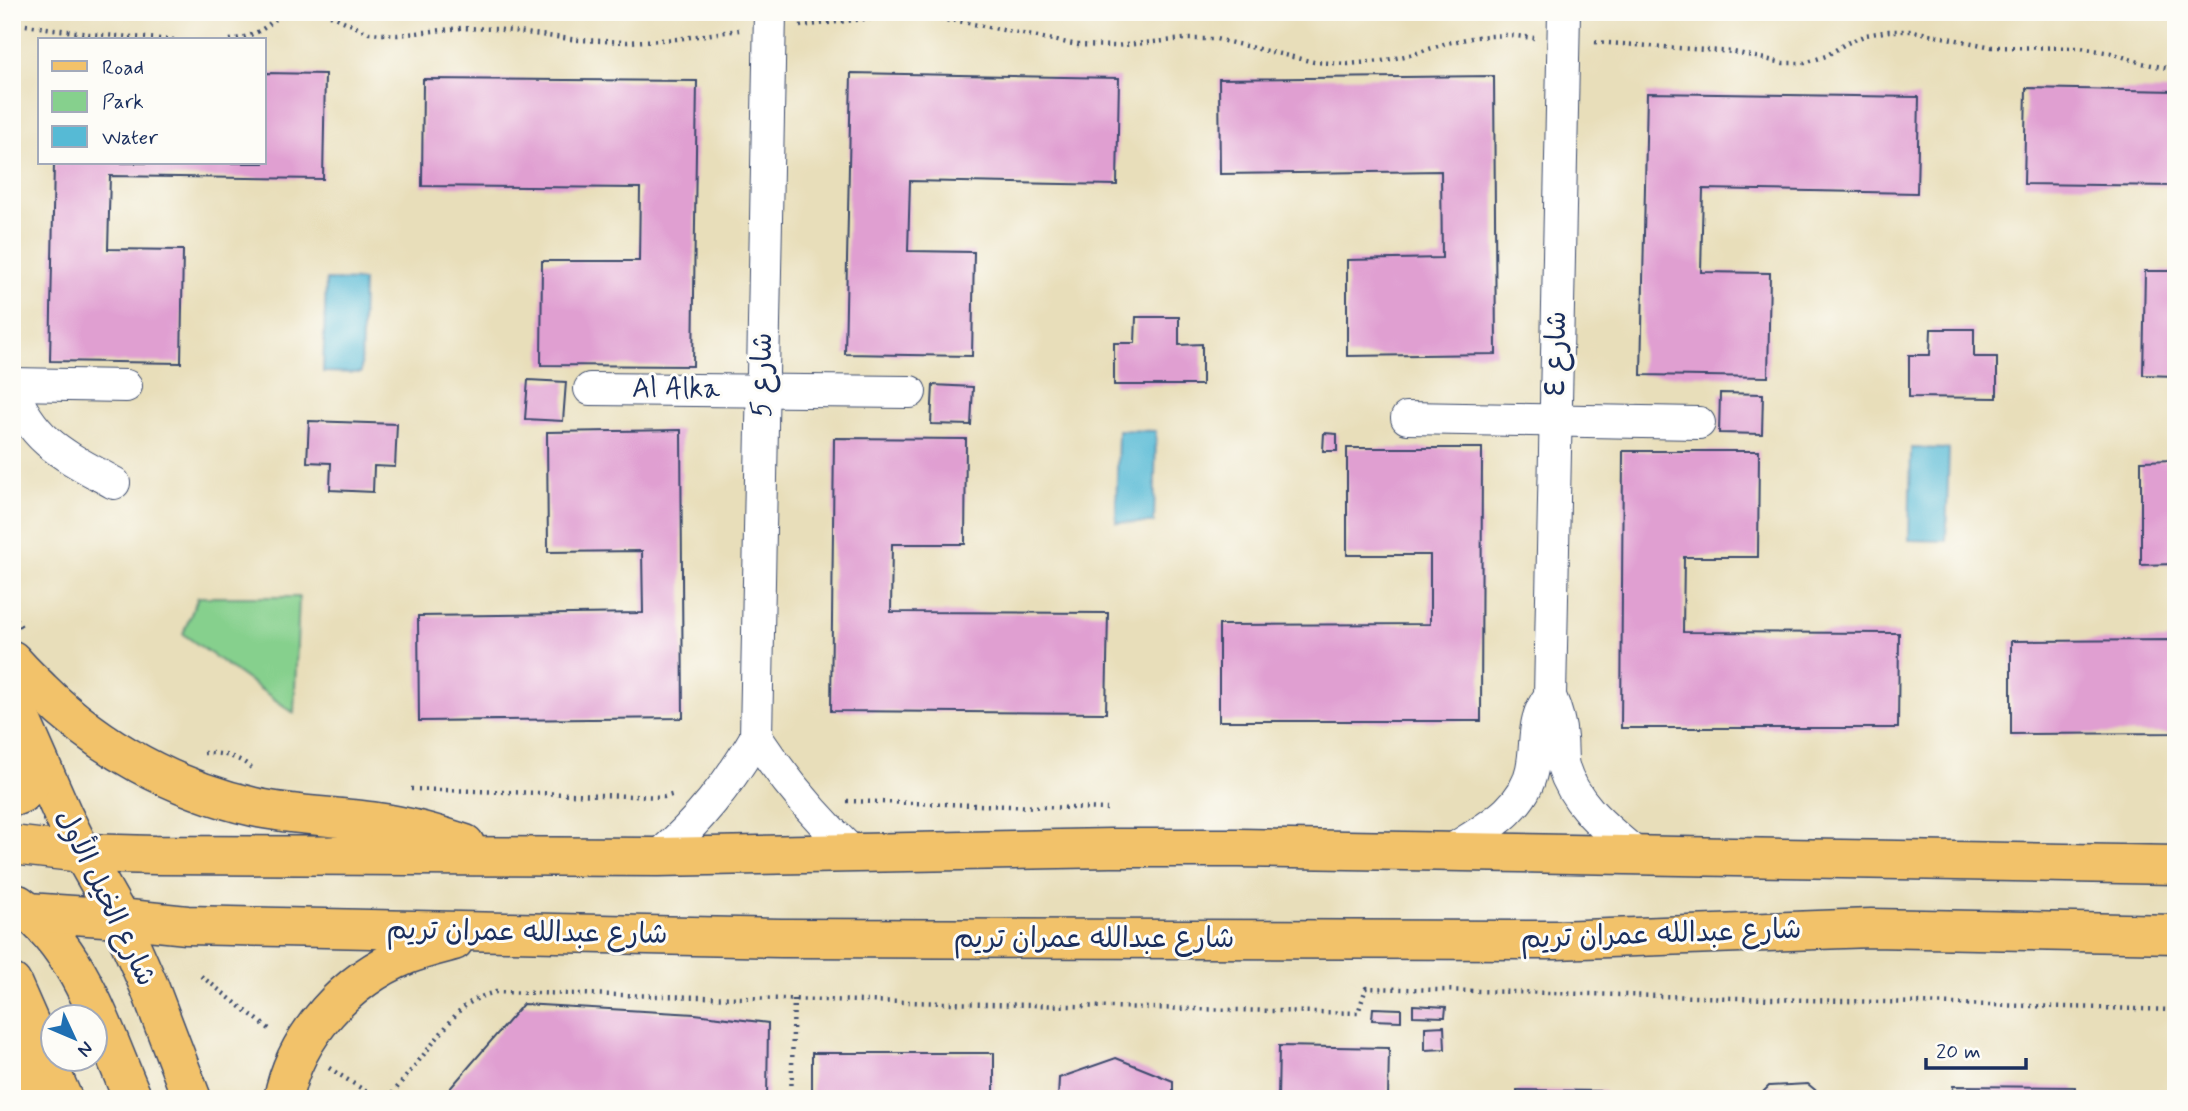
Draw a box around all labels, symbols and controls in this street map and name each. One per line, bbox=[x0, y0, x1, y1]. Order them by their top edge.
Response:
legend bbox=[38, 38, 266, 164]
text: Road bbox=[102, 54, 144, 82]
text: Park bbox=[102, 88, 144, 116]
text: Water bbox=[102, 124, 158, 152]
street label: شارع ٤ bbox=[1538, 311, 1576, 397]
street label: شارع 5 bbox=[744, 332, 782, 418]
street label: Al Alka bbox=[632, 371, 720, 408]
street label: شارع الخيل الأول bbox=[46, 802, 166, 993]
street label: شارع عبدالله عمران تريم bbox=[386, 912, 668, 955]
street label: شارع عبدالله عمران تريم bbox=[1520, 912, 1802, 959]
street label: شارع عبدالله عمران تريم bbox=[953, 921, 1235, 959]
north arrow bbox=[38, 1002, 108, 1072]
scale bar bbox=[1926, 1027, 2025, 1071]
text: N bbox=[72, 1036, 99, 1062]
text: 20 m bbox=[1936, 1038, 1981, 1066]

